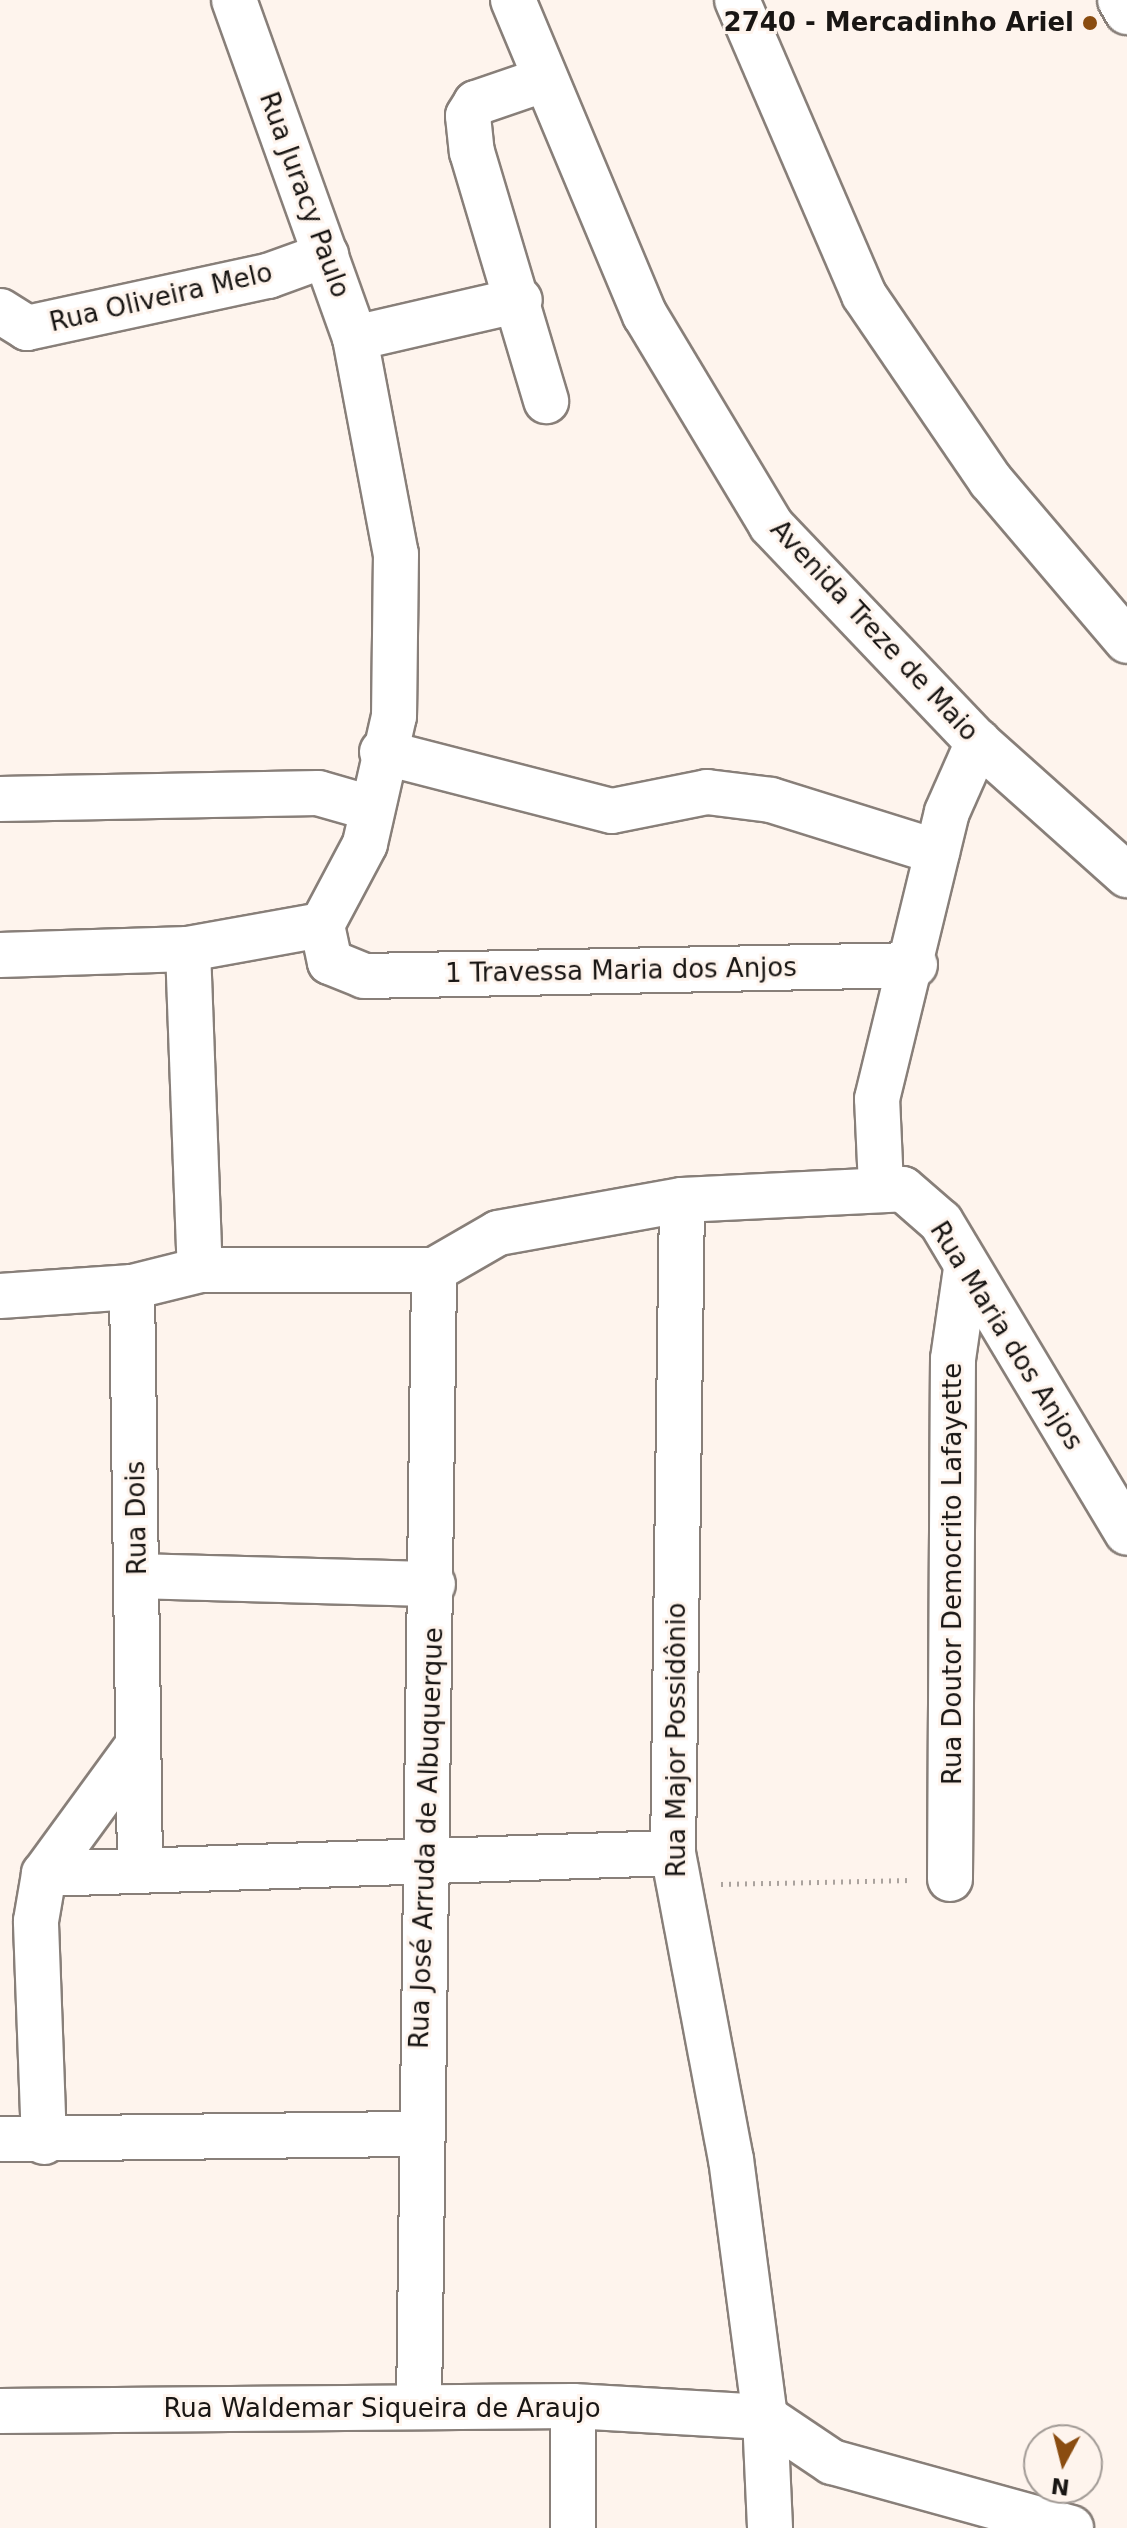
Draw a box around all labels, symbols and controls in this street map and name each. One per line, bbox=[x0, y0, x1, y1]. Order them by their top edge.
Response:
place label: 2740 - Mercadinho Ariel bbox=[724, 7, 1074, 39]
marker: 2740 - Mercadinho Ariel bbox=[1081, 14, 1099, 32]
street label: Rua Juracy Paulo bbox=[252, 88, 356, 302]
street label: Rua Oliveira Melo bbox=[47, 257, 275, 339]
street label: Avenida Treze de Maio bbox=[764, 514, 984, 748]
street label: 1 Travessa Maria dos Anjos bbox=[445, 952, 797, 990]
street label: Rua Maria dos Anjos bbox=[923, 1216, 1089, 1456]
street label: Rua Doutor Democrito Lafayette bbox=[937, 1363, 969, 1785]
street label: Rua Dois bbox=[120, 1461, 154, 1575]
street label: Rua Major Possidônio bbox=[661, 1602, 693, 1878]
street label: Rua José Arruda de Albuquerque bbox=[404, 1627, 450, 2049]
street label: Rua Waldemar Siqueira de Araujo bbox=[163, 2393, 601, 2425]
north arrow bbox=[1023, 2424, 1103, 2504]
text: N bbox=[1050, 2473, 1071, 2500]

